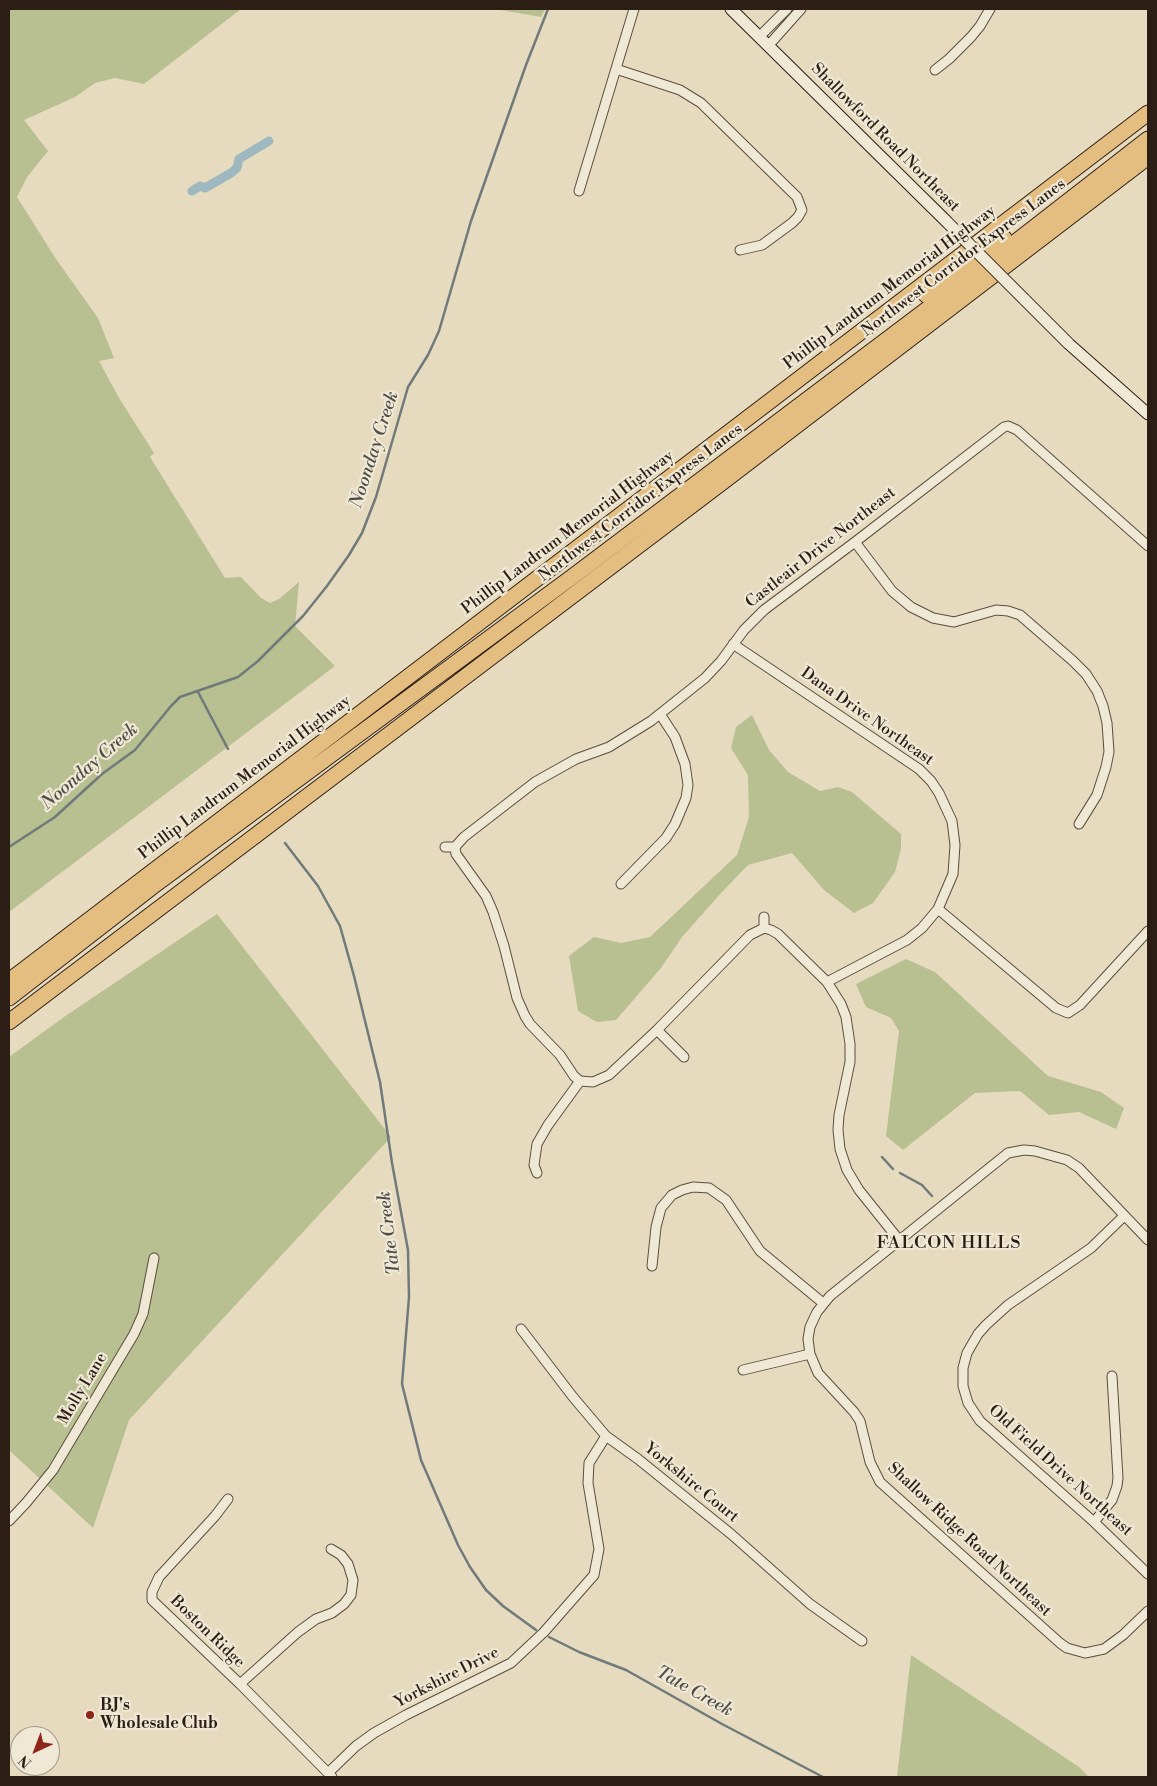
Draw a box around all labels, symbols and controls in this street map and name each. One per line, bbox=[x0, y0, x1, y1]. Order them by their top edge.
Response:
street label: Shallowford Road Northeast bbox=[807, 60, 963, 216]
street label: Northwest Corridor Express Lanes bbox=[858, 175, 1070, 341]
street label: Phillip Landrum Memorial Highway bbox=[780, 202, 1000, 374]
water label: Noonday Creek bbox=[346, 389, 404, 511]
street label: Northwest Corridor Express Lanes bbox=[535, 420, 747, 586]
street label: Phillip Landrum Memorial Highway bbox=[458, 447, 678, 619]
street label: Castleair Drive Northeast bbox=[742, 484, 900, 612]
street label: Dana Drive Northeast bbox=[797, 664, 937, 770]
street label: Phillip Landrum Memorial Highway bbox=[135, 692, 355, 864]
water label: Noonday Creek bbox=[37, 719, 143, 815]
water label: Tate Creek bbox=[374, 1190, 406, 1276]
district label: FALCON HILLS bbox=[875, 1233, 1023, 1255]
street label: Molly Lane bbox=[54, 1350, 112, 1428]
street label: Old Field Drive Northeast bbox=[984, 1401, 1136, 1541]
street label: Yorkshire Court bbox=[640, 1439, 742, 1527]
street label: Shallow Ridge Road Northeast bbox=[883, 1459, 1055, 1621]
street label: Boston Ridge bbox=[166, 1592, 248, 1672]
street label: Yorkshire Drive bbox=[392, 1643, 502, 1713]
water label: Tate Creek bbox=[652, 1662, 736, 1722]
place label: BJ's Wholesale Club bbox=[100, 1696, 218, 1734]
marker: BJ's Wholesale Club bbox=[84, 1709, 96, 1721]
north arrow bbox=[10, 1726, 60, 1776]
text: N bbox=[15, 1751, 36, 1772]

